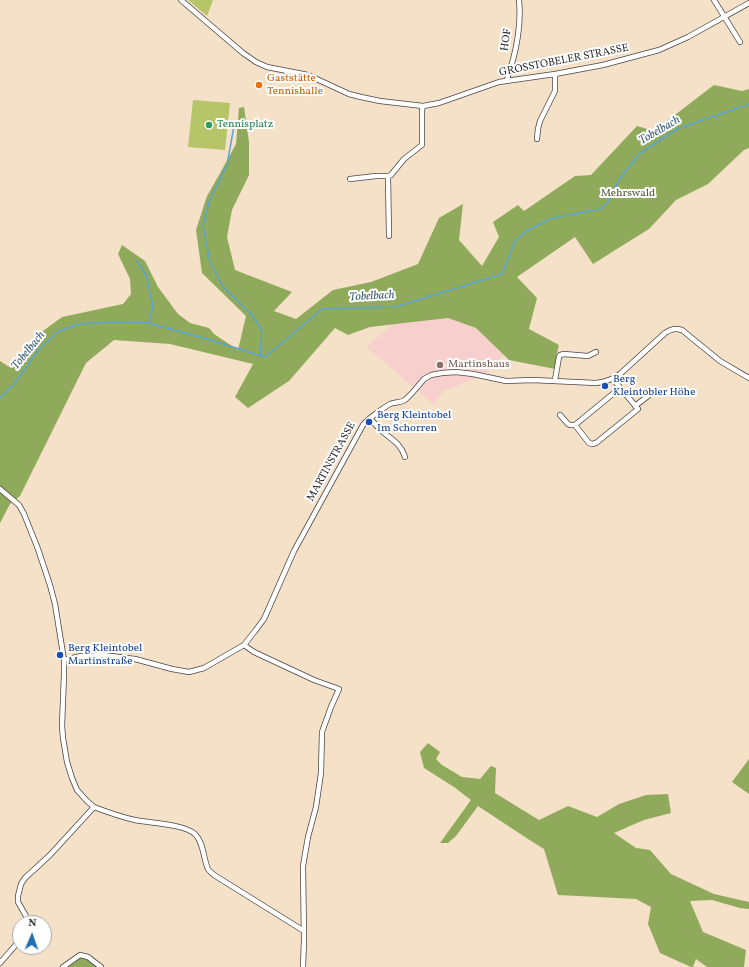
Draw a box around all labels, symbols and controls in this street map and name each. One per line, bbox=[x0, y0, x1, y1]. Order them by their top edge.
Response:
street label: HOF bbox=[499, 28, 515, 52]
street label: GROSSTOBELER STRASSE bbox=[498, 42, 630, 80]
place label: Gaststätte Tennishalle bbox=[267, 72, 323, 98]
marker: Gaststätte Tennishalle bbox=[254, 80, 264, 90]
water label: Tobelbach bbox=[637, 113, 683, 149]
place label: Tennisplatz bbox=[217, 118, 273, 132]
marker: Tennisplatz bbox=[204, 120, 214, 130]
park label: Mehrswald bbox=[601, 187, 655, 201]
water label: Tobelbach bbox=[349, 289, 395, 305]
water label: Tobelbach bbox=[9, 329, 49, 373]
place label: Martinshaus bbox=[448, 358, 510, 372]
marker: Martinshaus bbox=[435, 360, 445, 370]
place label: Berg Kleintobler Höhe bbox=[613, 373, 695, 399]
marker: Berg Kleintobler Höhe bbox=[600, 381, 610, 391]
place label: Berg Kleintobel Im Schorren bbox=[377, 409, 451, 435]
marker: Berg Kleintobel Im Schorren bbox=[364, 417, 374, 427]
street label: MARTINSTRASSE bbox=[305, 420, 359, 504]
place label: Berg Kleintobel Martinstraße bbox=[68, 642, 142, 668]
marker: Berg Kleintobel Martinstraße bbox=[55, 650, 65, 660]
north arrow bbox=[12, 915, 52, 955]
text: N bbox=[28, 916, 37, 931]

